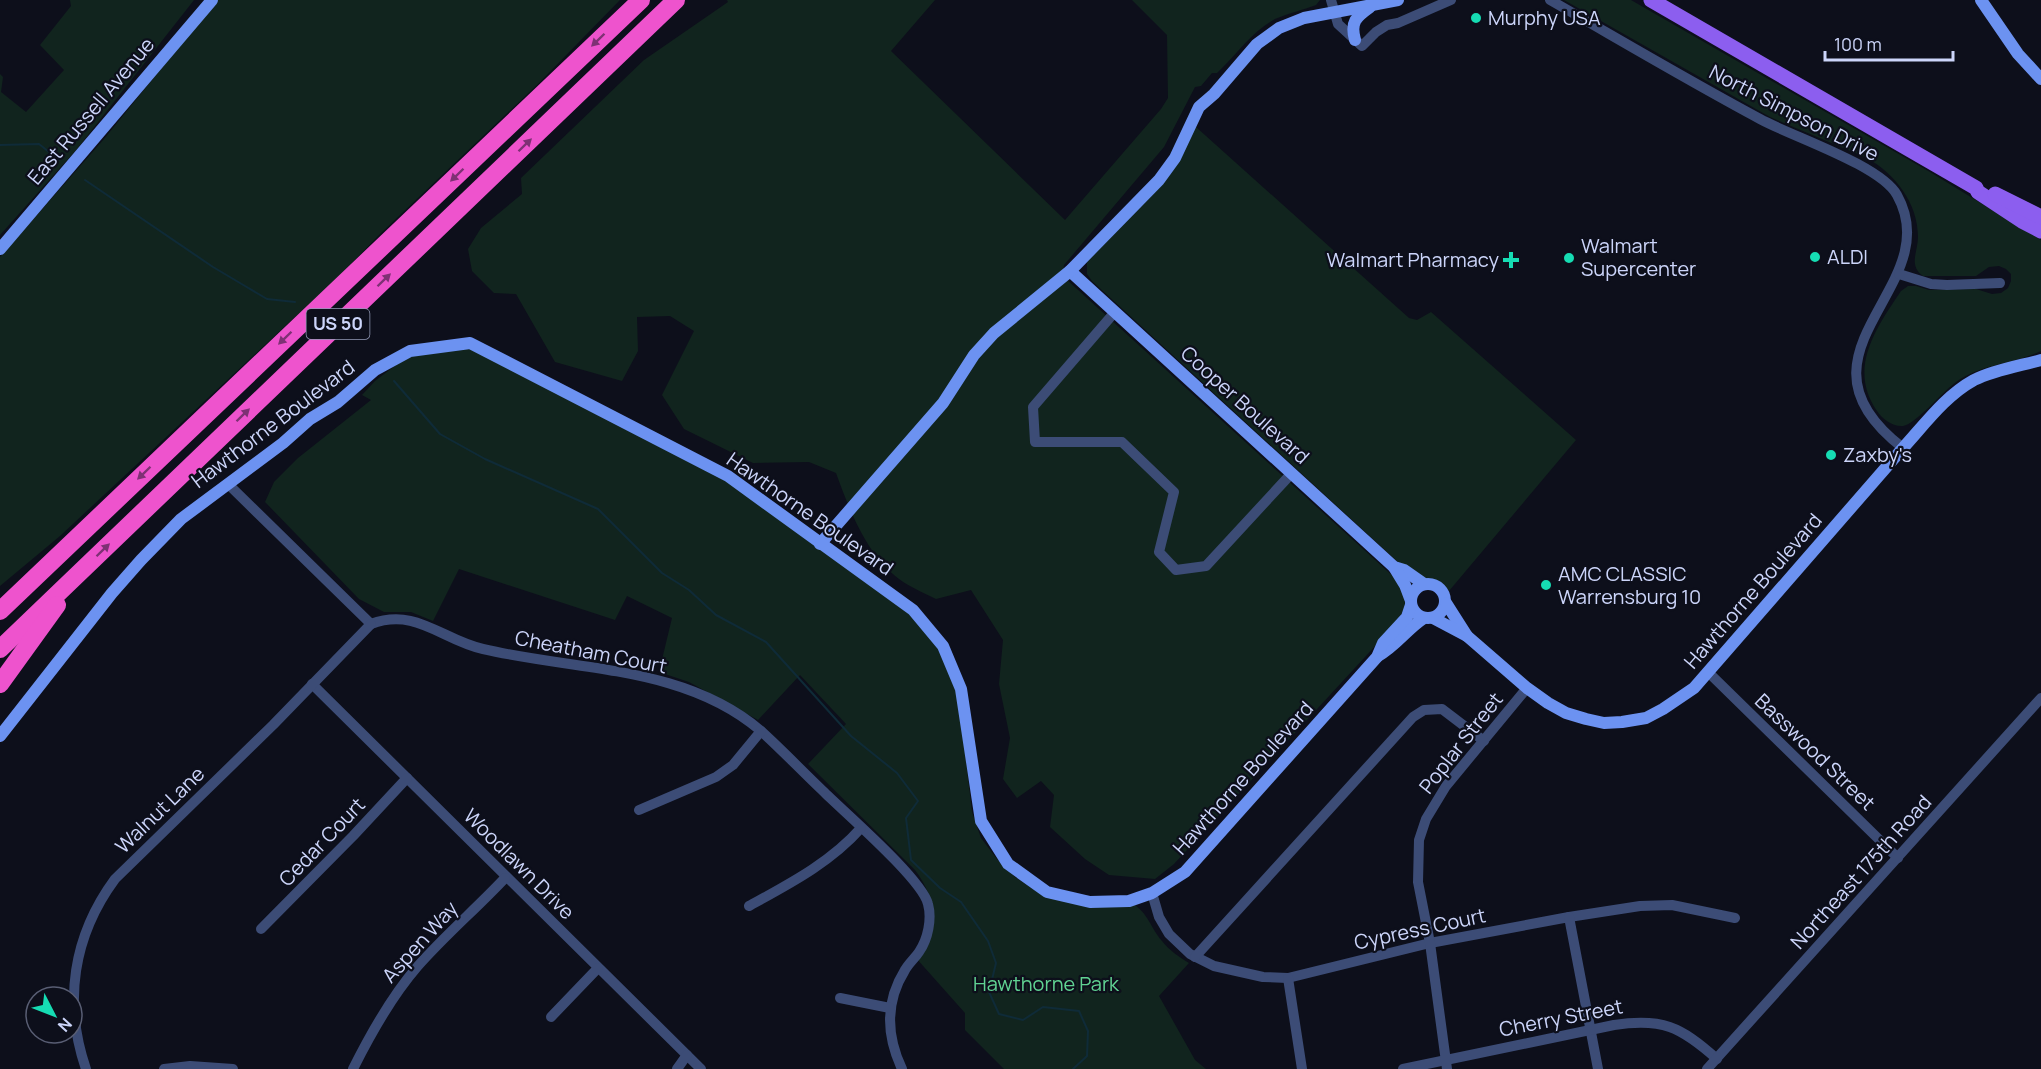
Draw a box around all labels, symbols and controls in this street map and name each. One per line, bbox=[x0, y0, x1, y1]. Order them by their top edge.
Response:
place label: Murphy USA bbox=[1488, 4, 1601, 31]
marker: Murphy USA bbox=[1469, 11, 1483, 25]
scale bar bbox=[1825, 24, 1952, 62]
street label: East Russell Avenue bbox=[21, 32, 160, 190]
text: 100 m bbox=[1834, 32, 1882, 56]
one-way arrow bbox=[592, 33, 606, 47]
street label: North Simpson Drive bbox=[1705, 58, 1884, 167]
one-way arrow bbox=[517, 138, 532, 152]
one-way arrow bbox=[450, 168, 465, 181]
place label: Walmart Supercenter bbox=[1581, 232, 1696, 282]
place label: ALDI bbox=[1827, 243, 1868, 270]
place label: Walmart Pharmacy bbox=[1327, 246, 1499, 273]
marker: ALDI bbox=[1808, 250, 1822, 264]
marker: Walmart Supercenter bbox=[1562, 251, 1576, 265]
marker: Walmart Pharmacy bbox=[1504, 253, 1518, 267]
one-way arrow bbox=[377, 273, 392, 287]
road number: US 50 bbox=[306, 309, 370, 339]
one-way arrow bbox=[278, 331, 293, 345]
street label: Cooper Boulevard bbox=[1175, 340, 1315, 470]
street label: Hawthorne Boulevard bbox=[186, 353, 360, 494]
one-way arrow bbox=[236, 408, 251, 422]
place label: Zaxby's bbox=[1843, 441, 1912, 468]
street label: Hawthorne Boulevard bbox=[722, 446, 899, 581]
marker: Zaxby's bbox=[1824, 448, 1838, 462]
one-way arrow bbox=[138, 465, 152, 479]
street label: Hawthorne Boulevard bbox=[1678, 507, 1828, 674]
one-way arrow bbox=[95, 544, 109, 558]
place label: AMC CLASSIC Warrensburg 10 bbox=[1558, 560, 1701, 610]
marker: AMC CLASSIC Warrensburg 10 bbox=[1539, 578, 1553, 592]
street label: Cheatham Court bbox=[513, 624, 669, 679]
street label: Poplar Street bbox=[1413, 687, 1509, 799]
street label: Basswood Street bbox=[1749, 687, 1881, 816]
street label: Hawthorne Boulevard bbox=[1166, 695, 1319, 860]
street label: Walnut Lane bbox=[109, 760, 210, 859]
street label: Northeast 175th Road bbox=[1784, 789, 1937, 954]
street label: Cedar Court bbox=[273, 791, 371, 892]
street label: Woodlawn Drive bbox=[458, 802, 581, 925]
street label: Aspen Way bbox=[376, 895, 464, 988]
street label: Cypress Court bbox=[1352, 901, 1488, 956]
park label: Hawthorne Park bbox=[973, 970, 1120, 997]
north arrow bbox=[24, 985, 84, 1045]
street label: Cherry Street bbox=[1497, 992, 1625, 1043]
text: N bbox=[53, 1013, 77, 1037]

